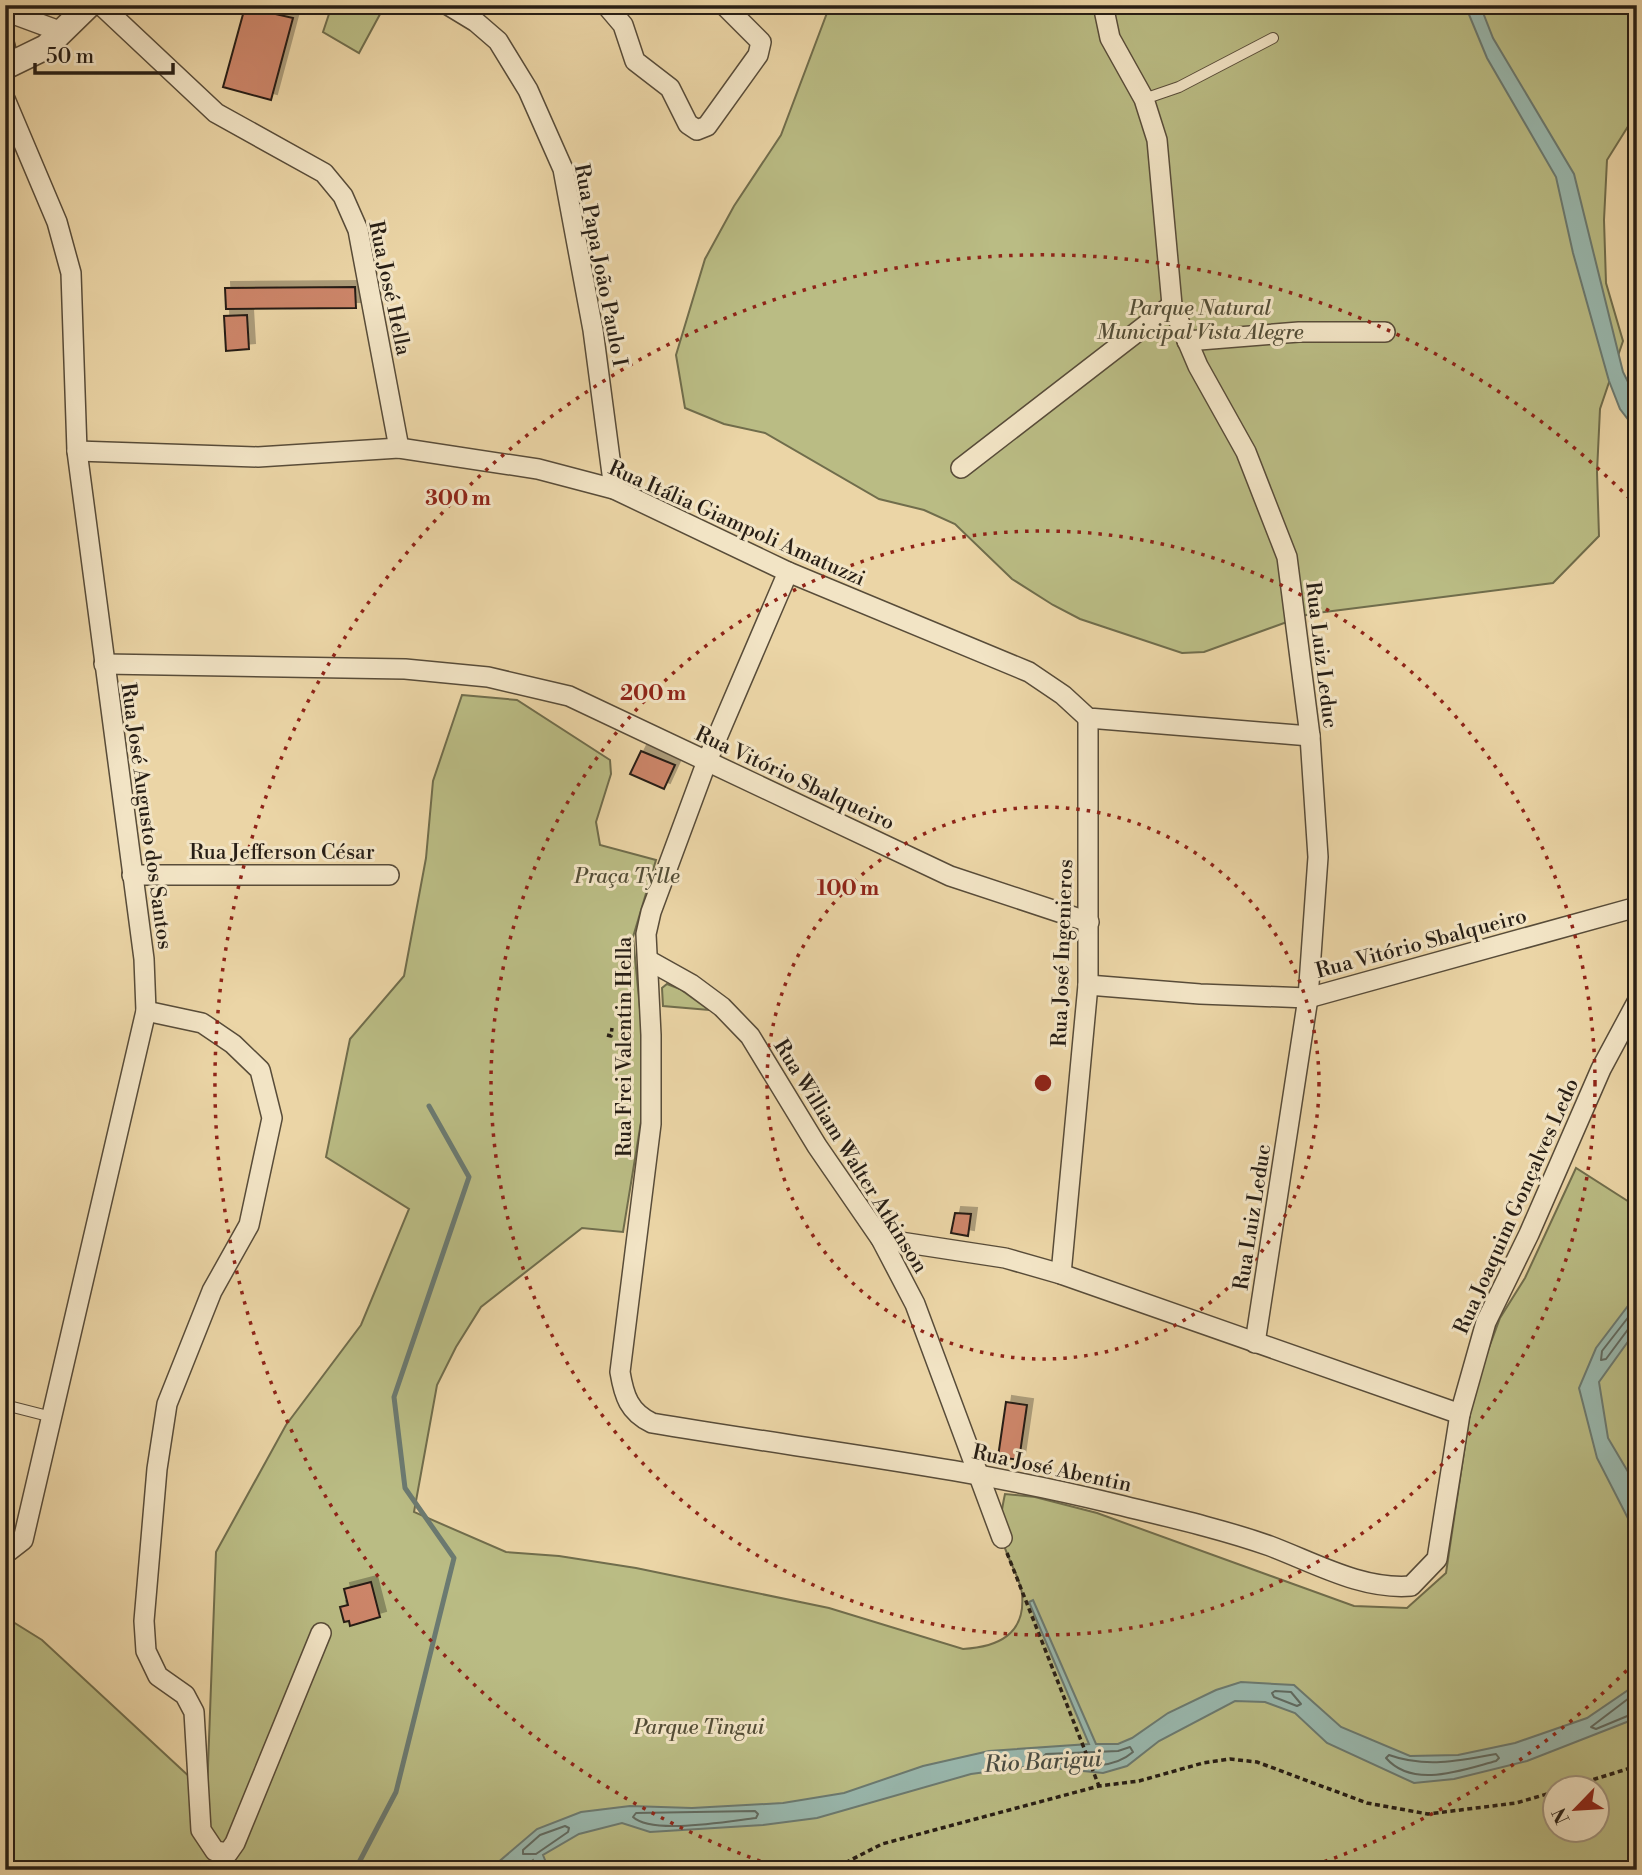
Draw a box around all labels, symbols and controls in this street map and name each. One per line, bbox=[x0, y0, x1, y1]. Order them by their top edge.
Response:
scale bar bbox=[35, 32, 173, 76]
text: 50 m bbox=[46, 44, 94, 70]
street label: Rua Papa João Paulo I bbox=[568, 162, 632, 369]
street label: Rua José Hella bbox=[362, 219, 416, 358]
park label: Parque Natural Municipal Vista Alegre bbox=[1097, 296, 1304, 346]
street label: Rua Itália Giampoli Amatuzzi bbox=[604, 455, 869, 592]
text: 300 m bbox=[425, 486, 491, 512]
street label: Rua Luiz Leduc bbox=[1299, 580, 1343, 730]
street label: Rua José Augusto dos Santos bbox=[114, 681, 178, 951]
text: 200 m bbox=[620, 681, 686, 707]
street label: Rua Vitório Sbalqueiro bbox=[691, 721, 899, 837]
street label: Rua Jefferson César bbox=[189, 840, 375, 866]
street label: Rua José Ingenieros bbox=[1047, 859, 1079, 1047]
park label: Praça Tylle bbox=[573, 864, 680, 890]
text: 100 m bbox=[817, 876, 879, 902]
street label: Rua Vitório Sbalqueiro bbox=[1313, 903, 1530, 985]
street label: Rua Frei Valentin Hella bbox=[612, 936, 638, 1157]
street label: Rua William Walter Atkinson bbox=[767, 1035, 933, 1279]
centre of rings bbox=[1031, 1071, 1055, 1095]
street label: Rua Joaquim Gonçalves Ledo bbox=[1449, 1074, 1585, 1338]
street label: Rua Luiz Leduc bbox=[1229, 1142, 1277, 1292]
street label: Rua José Abentin bbox=[970, 1439, 1134, 1499]
park label: Parque Tingui bbox=[632, 1715, 765, 1741]
water label: Rio Barigui bbox=[982, 1745, 1103, 1779]
north arrow bbox=[1540, 1773, 1610, 1843]
text: N bbox=[1547, 1804, 1576, 1828]

